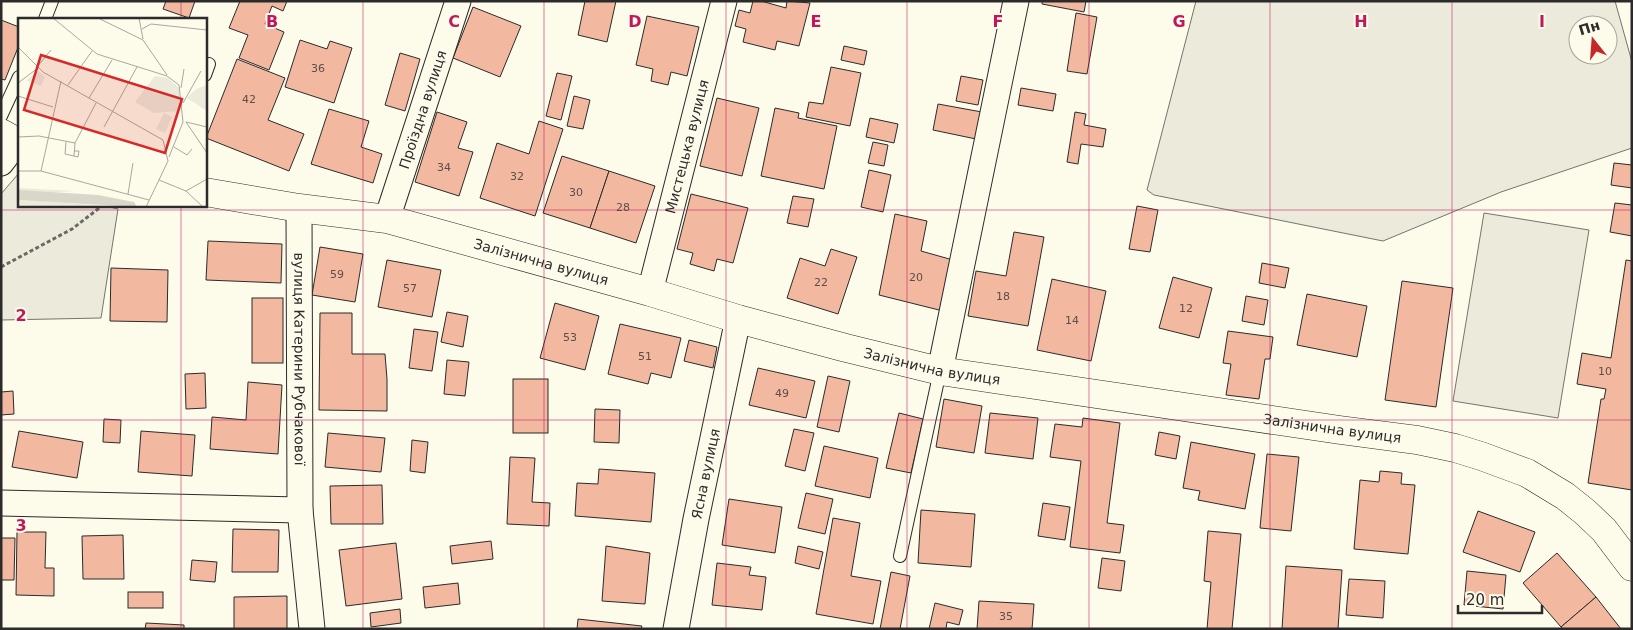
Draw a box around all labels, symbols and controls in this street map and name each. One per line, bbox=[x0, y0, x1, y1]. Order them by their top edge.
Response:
text: B bbox=[266, 12, 278, 31]
text: C bbox=[448, 12, 460, 31]
text: D bbox=[628, 12, 642, 31]
text: E bbox=[811, 12, 821, 31]
text: F bbox=[993, 12, 1003, 31]
text: G bbox=[1172, 12, 1186, 31]
text: H bbox=[1354, 12, 1368, 31]
text: I bbox=[1539, 12, 1545, 31]
north arrow bbox=[1568, 15, 1618, 65]
text: Пн bbox=[1577, 17, 1602, 38]
inset map bbox=[18, 18, 206, 206]
street label: Проїздна вулиця bbox=[396, 48, 449, 171]
house number: 36 bbox=[311, 62, 325, 75]
street label: Мистецька вулиця bbox=[662, 78, 712, 215]
house number: 42 bbox=[242, 93, 256, 106]
house number: 34 bbox=[437, 161, 451, 174]
house number: 32 bbox=[510, 170, 524, 183]
house number: 30 bbox=[569, 186, 583, 199]
house number: 28 bbox=[616, 201, 630, 214]
street label: Залізнична вулиця bbox=[472, 235, 610, 288]
street label: вулиця Катерини Рубчакової bbox=[291, 252, 308, 466]
house number: 59 bbox=[330, 268, 344, 281]
house number: 20 bbox=[909, 271, 923, 284]
house number: 22 bbox=[814, 276, 828, 289]
house number: 57 bbox=[403, 282, 417, 295]
house number: 18 bbox=[996, 290, 1010, 303]
house number: 12 bbox=[1179, 302, 1193, 315]
text: 2 bbox=[15, 306, 27, 325]
house number: 14 bbox=[1065, 314, 1079, 327]
house number: 53 bbox=[563, 331, 577, 344]
street label: Залізнична вулиця bbox=[862, 345, 1001, 388]
house number: 51 bbox=[638, 350, 652, 363]
house number: 10 bbox=[1598, 365, 1612, 378]
house number: 49 bbox=[775, 387, 789, 400]
street label: Залізнична вулиця bbox=[1262, 411, 1402, 446]
street label: Ясна вулиця bbox=[688, 427, 723, 521]
text: 3 bbox=[15, 516, 27, 535]
scale bar bbox=[1458, 582, 1542, 614]
text: 20 m bbox=[1466, 591, 1504, 609]
house number: 35 bbox=[999, 610, 1013, 623]

